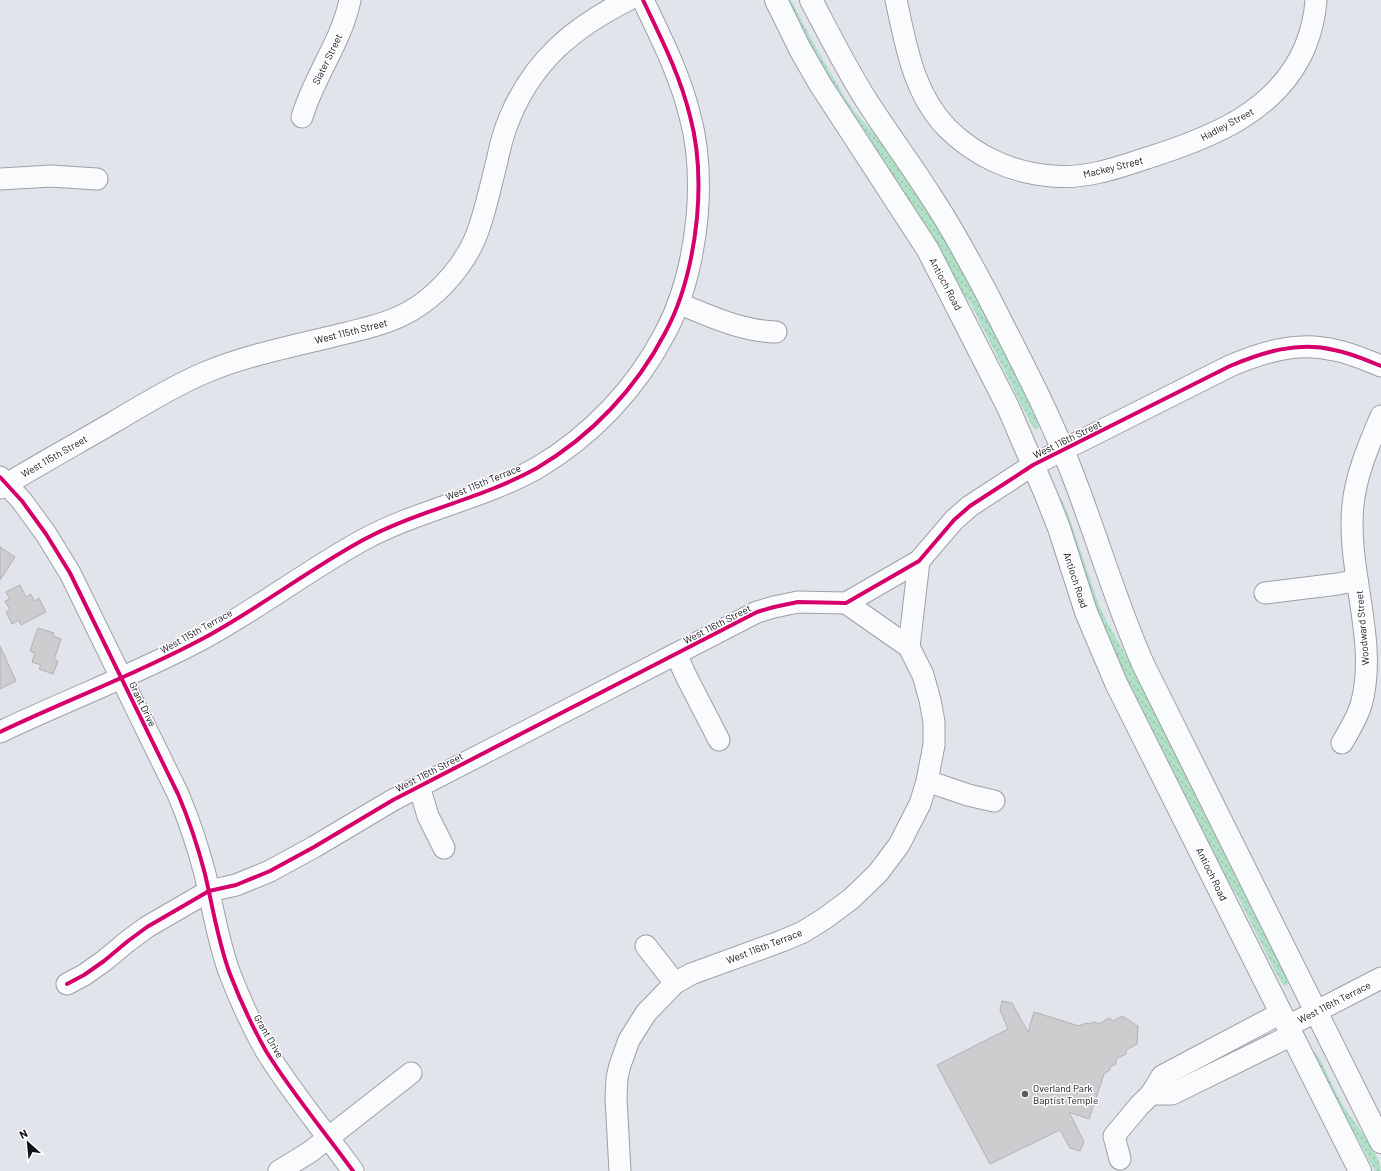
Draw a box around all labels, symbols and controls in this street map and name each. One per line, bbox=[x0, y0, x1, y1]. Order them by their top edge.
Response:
street label: Slater Street bbox=[310, 31, 345, 86]
street label: Hadley Street bbox=[1198, 105, 1256, 143]
street label: Mackey Street bbox=[1082, 154, 1145, 180]
street label: Antioch Road bbox=[927, 256, 965, 312]
street label: West 115th Street bbox=[313, 316, 389, 346]
street label: West 116th Street bbox=[1031, 417, 1103, 461]
street label: West 115th Street bbox=[19, 432, 90, 480]
street label: West 115th Terrace bbox=[443, 461, 523, 503]
street label: Antioch Road bbox=[1061, 551, 1091, 609]
street label: Woodward Street bbox=[1353, 590, 1371, 666]
street label: West 116th Street bbox=[681, 602, 753, 646]
street label: West 115th Terrace bbox=[158, 606, 234, 656]
street label: Grant Drive bbox=[127, 680, 159, 728]
street label: West 116th Street bbox=[393, 750, 465, 794]
street label: Antioch Road bbox=[1194, 845, 1230, 903]
street label: West 116th Terrace bbox=[724, 926, 804, 966]
street label: West 116th Terrace bbox=[1295, 978, 1373, 1026]
street label: Grant Drive bbox=[252, 1012, 286, 1060]
place label: Overland Park Baptist Temple bbox=[1033, 1082, 1098, 1106]
marker: Overland Park Baptist Temple bbox=[1020, 1089, 1030, 1099]
north arrow bbox=[8, 1123, 48, 1163]
text: N bbox=[17, 1126, 29, 1141]

